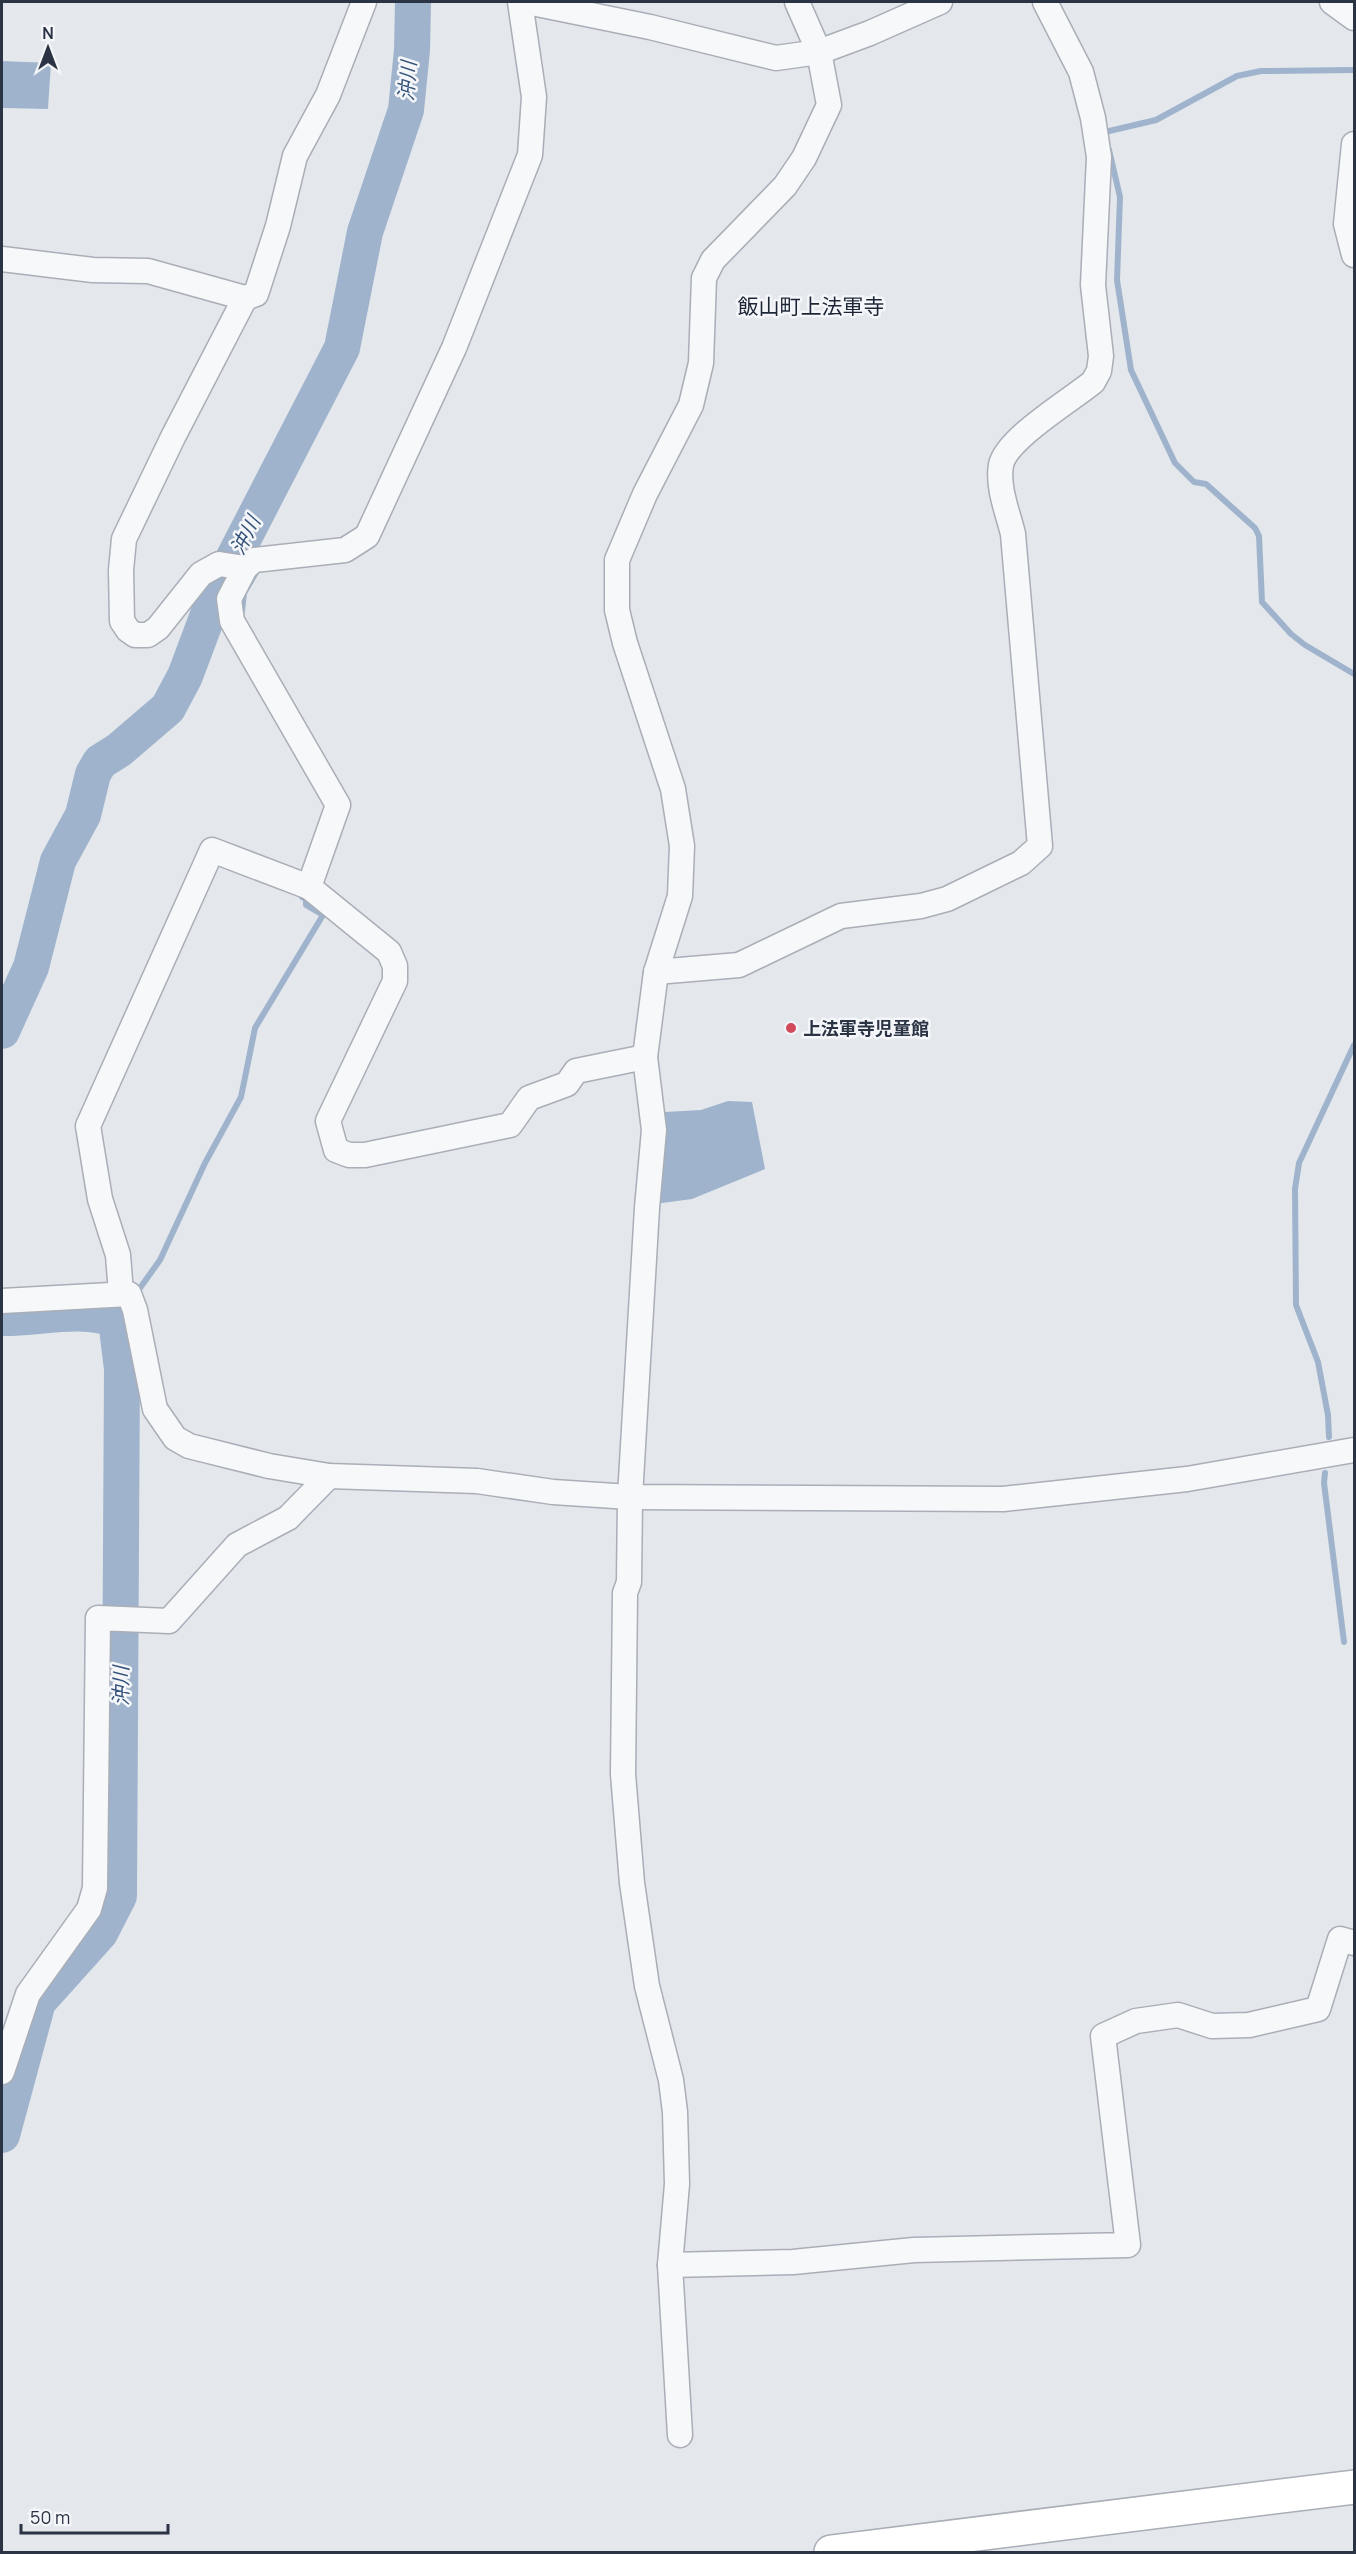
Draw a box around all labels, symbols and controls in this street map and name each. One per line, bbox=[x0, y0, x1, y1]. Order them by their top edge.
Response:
north arrow bbox=[18, 18, 78, 78]
text: N bbox=[42, 22, 54, 44]
water label: 沖川 bbox=[392, 58, 422, 102]
district label: 飯山町上法軍寺 bbox=[738, 292, 885, 320]
water label: 沖川 bbox=[224, 509, 267, 559]
place label: 上法軍寺児童館 bbox=[803, 1016, 929, 1040]
marker: 上法軍寺児童館 bbox=[784, 1021, 798, 1035]
water label: 沖川 bbox=[107, 1664, 134, 1706]
scale bar bbox=[21, 2497, 168, 2535]
text: 50 m bbox=[30, 2505, 70, 2529]

